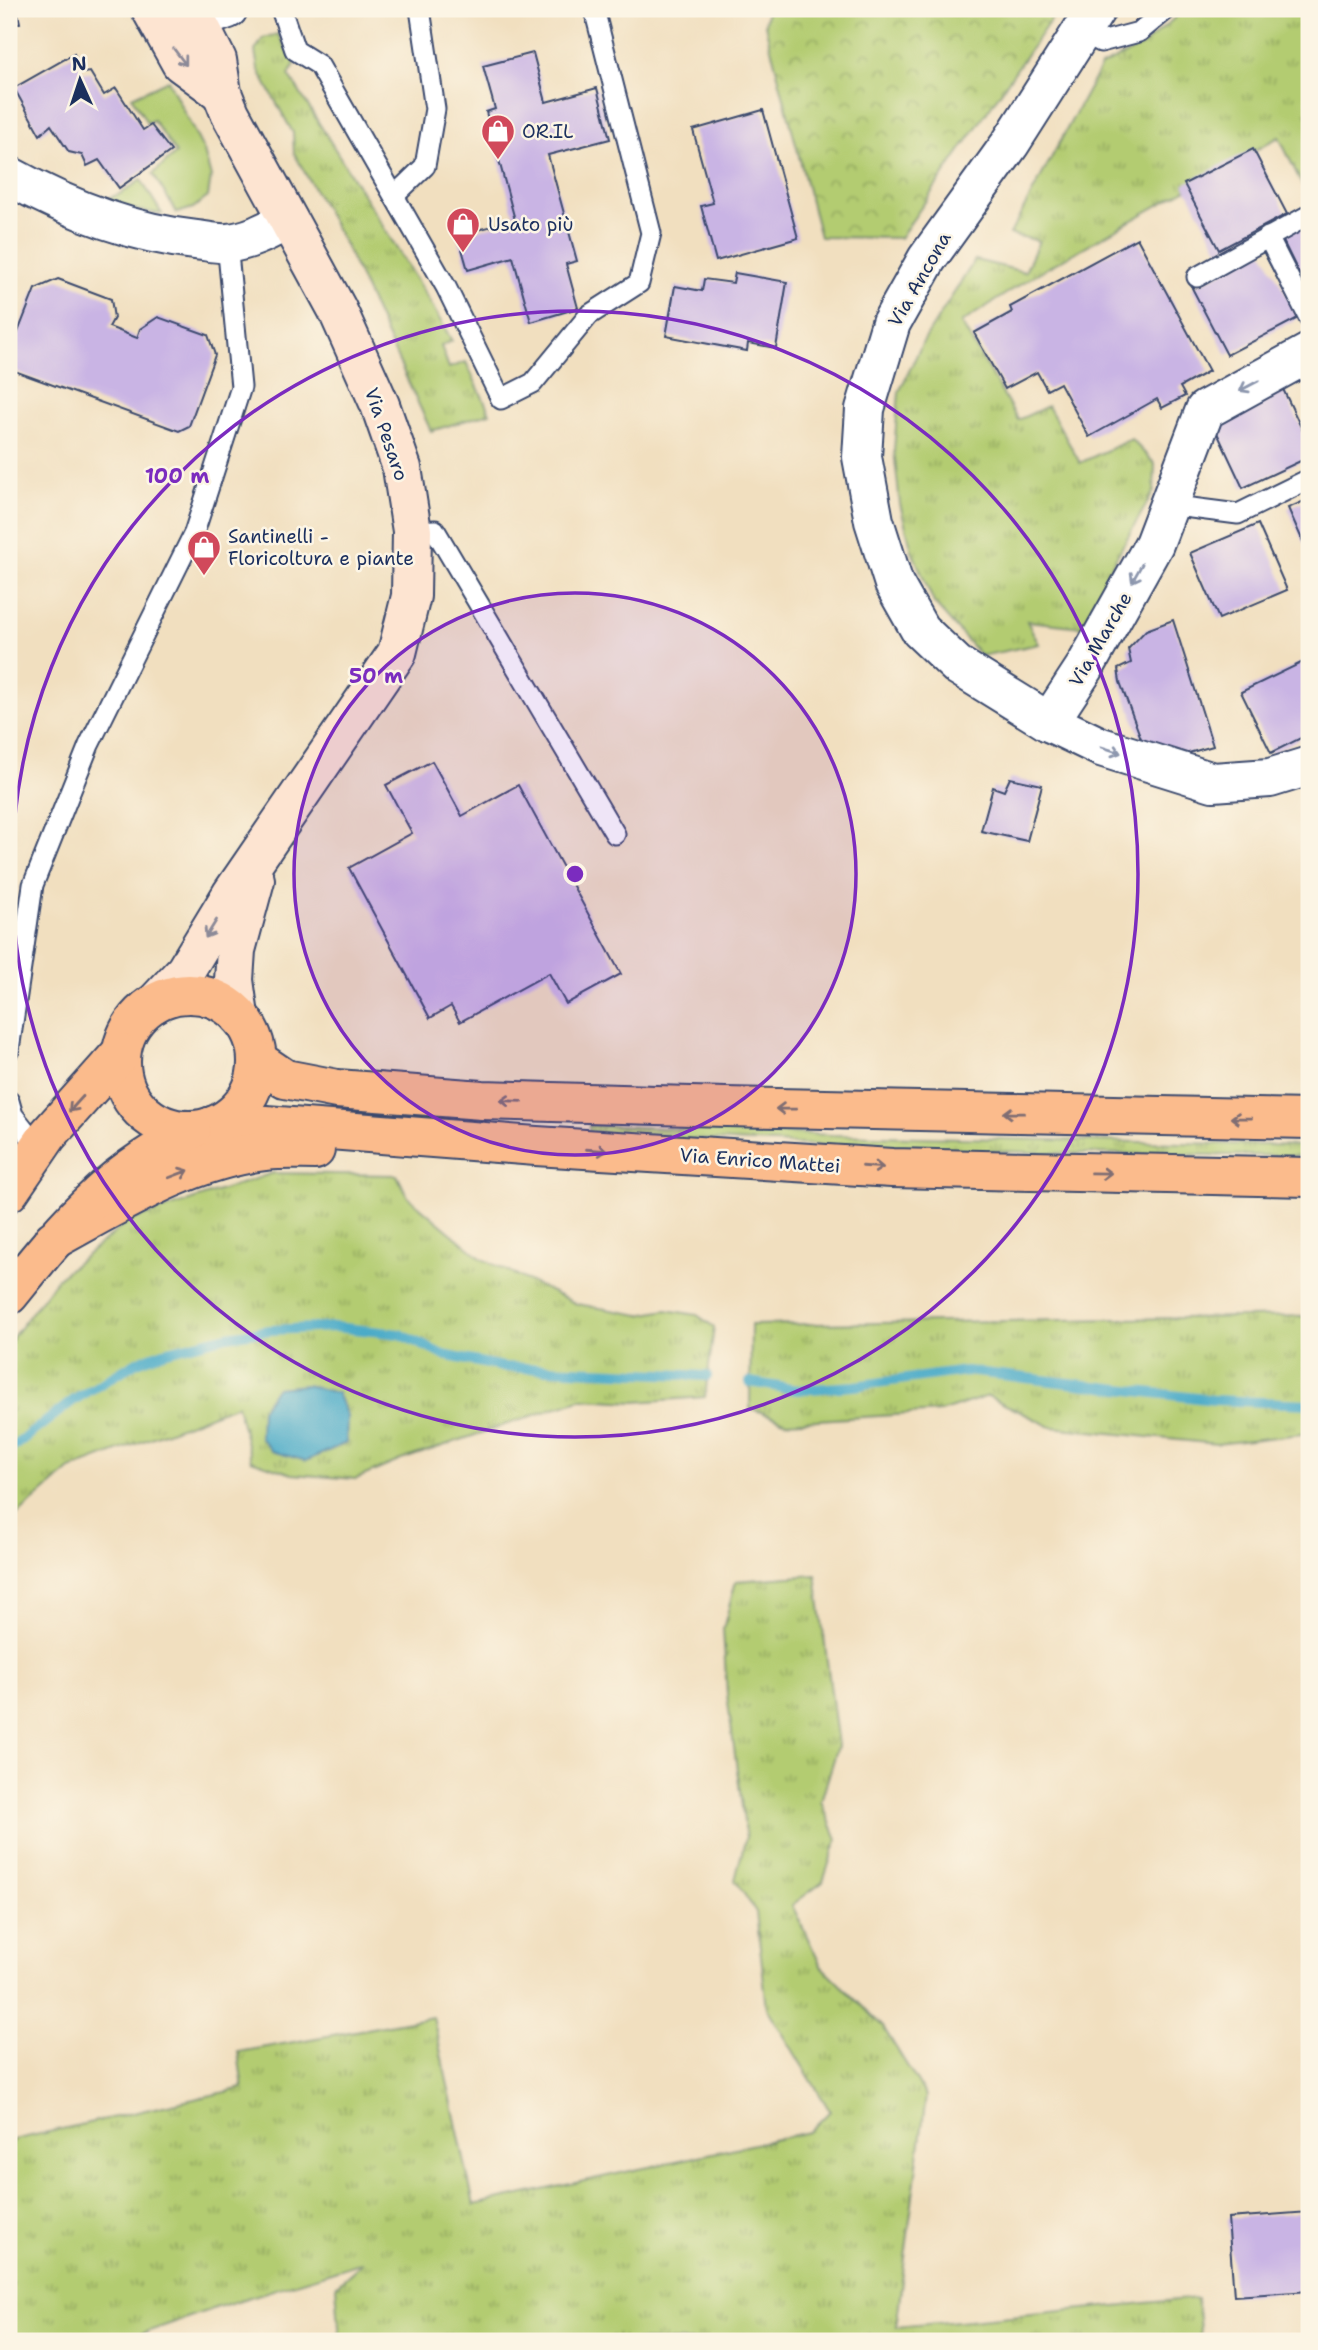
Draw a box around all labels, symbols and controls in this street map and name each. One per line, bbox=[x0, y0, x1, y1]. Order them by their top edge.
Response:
north arrow bbox=[46, 46, 116, 116]
one-way arrow bbox=[172, 47, 187, 66]
text: N bbox=[71, 51, 87, 76]
shop icon: OR.IL bbox=[479, 112, 517, 161]
place label: OR.IL bbox=[522, 119, 574, 144]
shop icon: Usato più bbox=[444, 205, 482, 254]
place label: Usato più bbox=[488, 212, 573, 237]
street label: Via Ancona bbox=[882, 227, 957, 331]
one-way arrow bbox=[1239, 379, 1260, 393]
street label: Via Pesaro bbox=[359, 384, 414, 484]
text: 100 m bbox=[145, 462, 209, 490]
place label: Santinelli - Floricoltura e piante bbox=[228, 524, 414, 571]
shop icon: Santinelli - Floricoltura e piante bbox=[185, 528, 223, 577]
one-way arrow bbox=[1130, 562, 1143, 583]
street label: Via Marche bbox=[1063, 587, 1138, 691]
text: 50 m bbox=[349, 662, 403, 690]
one-way arrow bbox=[1100, 745, 1122, 757]
centre of rings bbox=[563, 862, 587, 886]
one-way arrow bbox=[203, 918, 217, 938]
one-way arrow bbox=[500, 1094, 523, 1107]
one-way arrow bbox=[68, 1095, 84, 1113]
one-way arrow bbox=[775, 1102, 798, 1115]
one-way arrow bbox=[1002, 1106, 1025, 1120]
one-way arrow bbox=[1230, 1111, 1253, 1124]
street label: Via Enrico Mattei bbox=[679, 1142, 841, 1179]
one-way arrow bbox=[586, 1144, 608, 1157]
one-way arrow bbox=[862, 1161, 884, 1174]
one-way arrow bbox=[1089, 1166, 1112, 1179]
one-way arrow bbox=[167, 1167, 189, 1180]

